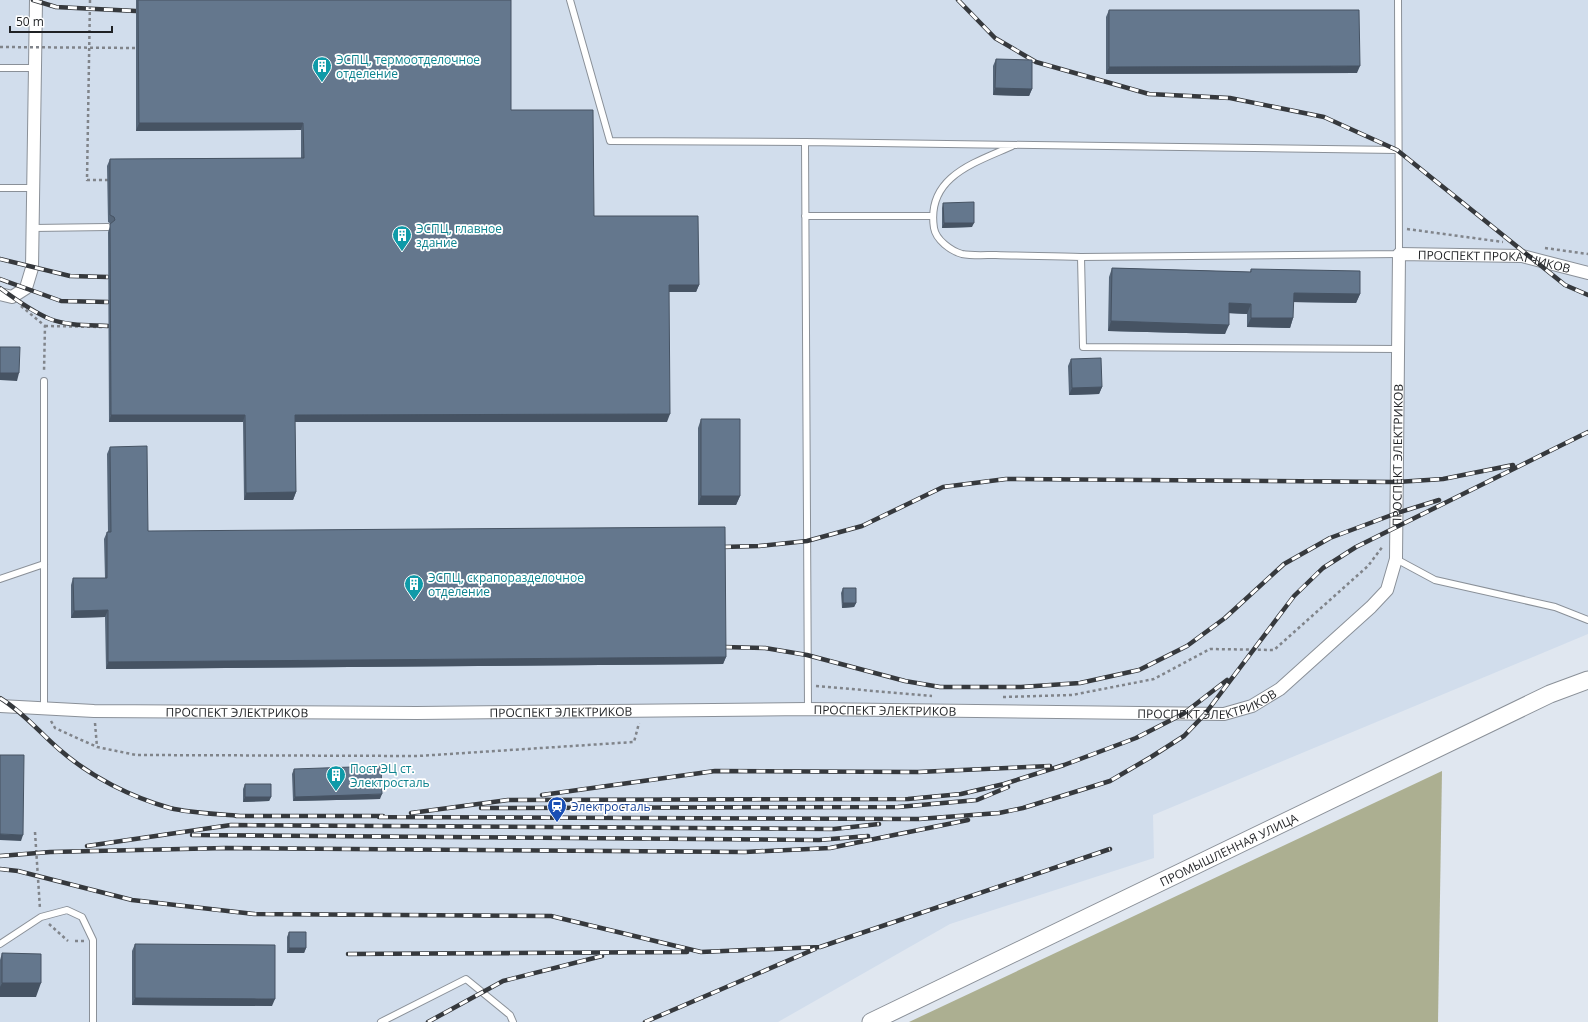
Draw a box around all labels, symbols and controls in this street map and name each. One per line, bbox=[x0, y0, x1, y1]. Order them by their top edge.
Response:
scale bar bbox=[10, 8, 112, 34]
text: 50 m bbox=[16, 13, 44, 30]
place label: ЭСПЦ, термоотделочное отделение bbox=[336, 51, 480, 82]
building icon: ЭСПЦ, термоотделочное отделение bbox=[311, 55, 333, 83]
place label: ЭСПЦ, главное здание bbox=[416, 220, 502, 251]
building icon: ЭСПЦ, главное здание bbox=[391, 224, 413, 252]
street label: ПРОСПЕКТ ПРОКАТЧИКОВ bbox=[1418, 246, 1573, 277]
street label: ПРОСПЕКТ ЭЛЕКТРИКОВ bbox=[1388, 383, 1406, 527]
place label: ЭСПЦ, скрапоразделочное отделение bbox=[428, 569, 584, 600]
building icon: ЭСПЦ, скрапоразделочное отделение bbox=[403, 573, 425, 601]
street label: ПРОСПЕКТ ЭЛЕКТРИКОВ bbox=[1137, 685, 1280, 723]
street label: ПРОСПЕКТ ЭЛЕКТРИКОВ bbox=[813, 701, 957, 719]
street label: ПРОСПЕКТ ЭЛЕКТРИКОВ bbox=[489, 702, 633, 721]
street label: ПРОСПЕКТ ЭЛЕКТРИКОВ bbox=[165, 703, 309, 721]
place label: Пост ЭЦ ст. Электросталь bbox=[350, 760, 430, 791]
building icon: Пост ЭЦ ст. Электросталь bbox=[325, 764, 347, 792]
station icon: Электросталь bbox=[546, 795, 568, 823]
place label: Электросталь bbox=[571, 798, 651, 815]
street label: ПРОМЫШЛЕННАЯ УЛИЦА bbox=[1157, 809, 1301, 890]

